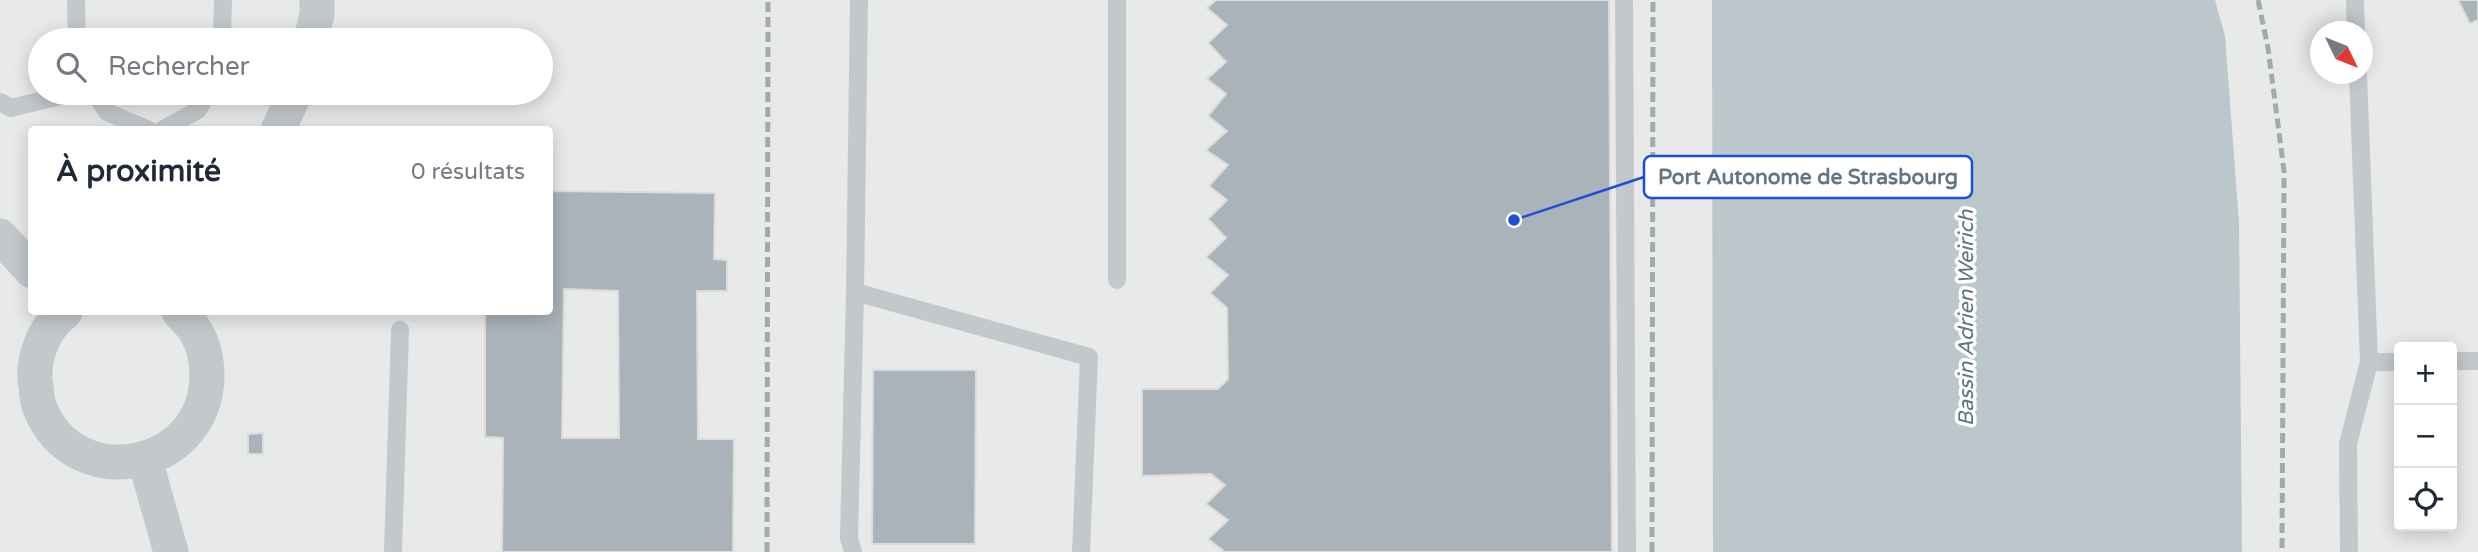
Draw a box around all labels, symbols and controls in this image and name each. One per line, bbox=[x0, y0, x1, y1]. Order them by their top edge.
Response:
north arrow bbox=[2310, 21, 2373, 84]
search box bbox=[28, 28, 553, 105]
icon: search bbox=[52, 48, 90, 86]
text: Rechercher bbox=[108, 51, 250, 82]
text: À proximité bbox=[56, 153, 221, 190]
callout: Port Autonome de Strasbourg bbox=[1644, 156, 1972, 198]
text: 0 résultats bbox=[411, 158, 525, 186]
text: Port Autonome de Strasbourg bbox=[1658, 165, 1958, 190]
water label: Bassin Adrien Weirich bbox=[1954, 208, 1979, 426]
map controls bbox=[2394, 342, 2457, 531]
button: + bbox=[2394, 342, 2457, 405]
button: − bbox=[2394, 405, 2457, 468]
button: locate bbox=[2394, 468, 2457, 531]

